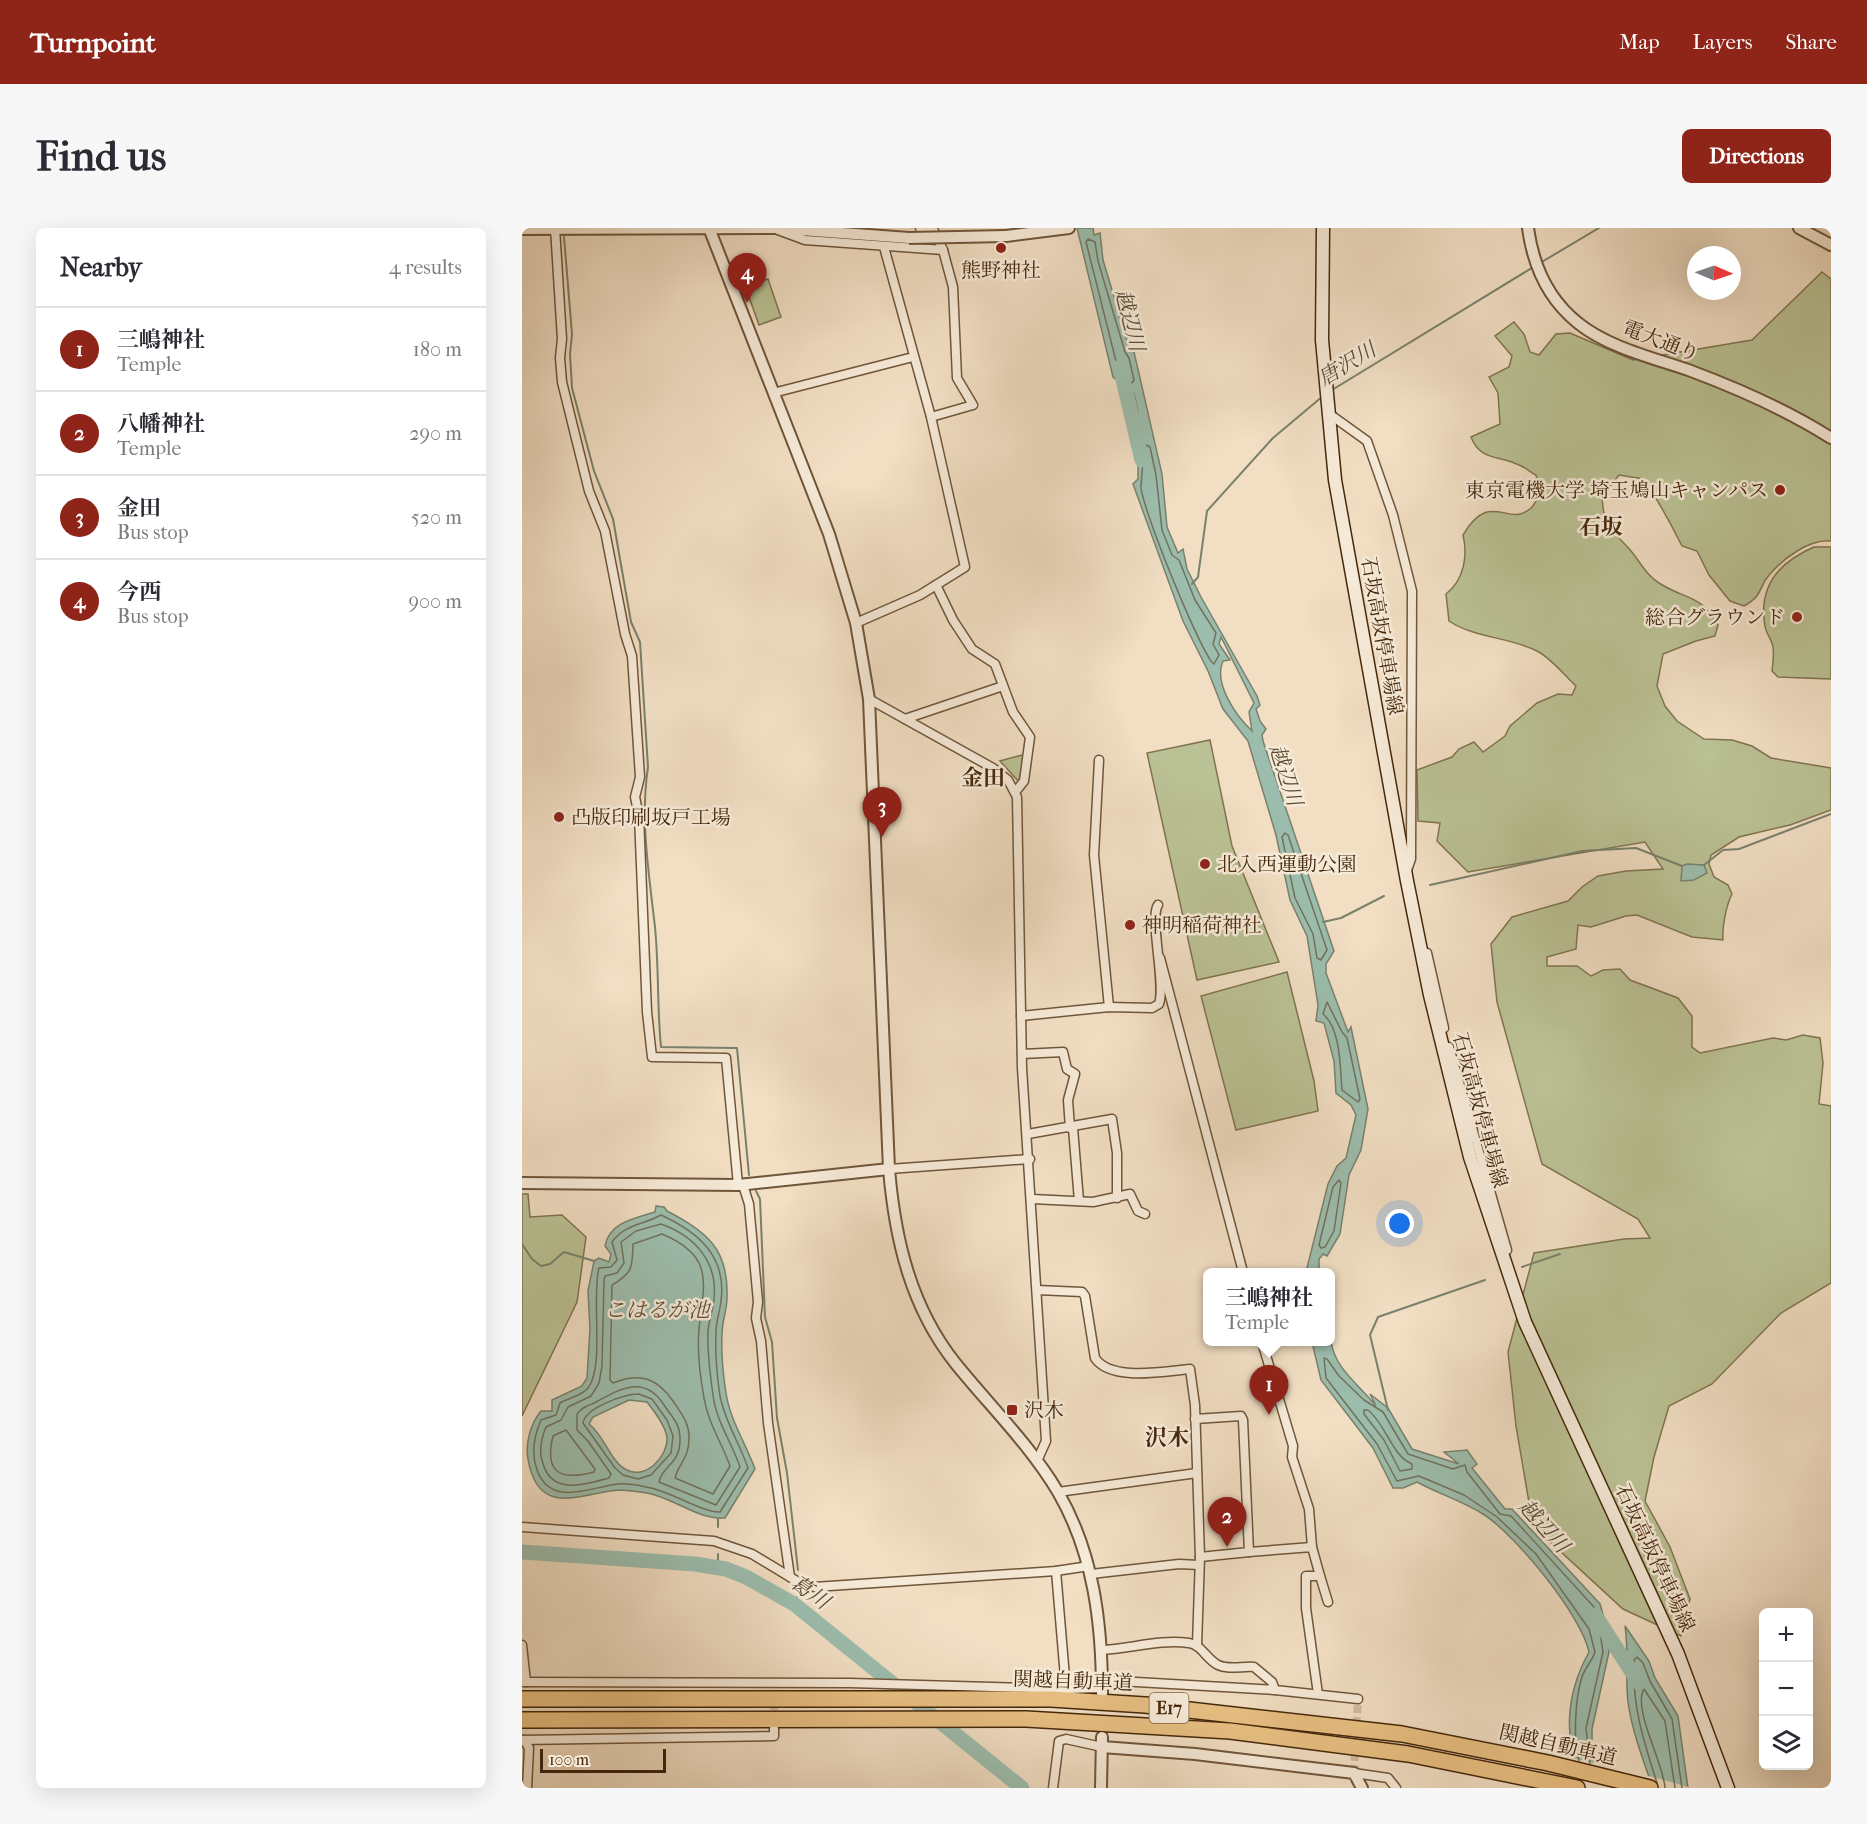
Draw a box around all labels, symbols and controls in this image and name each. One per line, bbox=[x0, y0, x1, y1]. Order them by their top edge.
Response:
text: Turnpoint bbox=[30, 26, 156, 59]
text: Map bbox=[1619, 30, 1660, 54]
text: Layers bbox=[1693, 30, 1752, 54]
text: Share bbox=[1785, 30, 1837, 54]
button: Directions bbox=[1682, 129, 1831, 183]
text: Find us bbox=[36, 132, 166, 181]
marker: 熊野神社 bbox=[994, 241, 1008, 255]
north arrow bbox=[1687, 246, 1741, 300]
text: Nearby bbox=[60, 252, 142, 283]
pin: 4 bbox=[728, 254, 766, 303]
text: 4 results bbox=[389, 256, 462, 279]
place label: 熊野神社 bbox=[961, 259, 1041, 282]
water label: 越辺川 bbox=[1111, 287, 1150, 355]
street label: 電大通り bbox=[1620, 316, 1702, 366]
text: 三嶋神社 bbox=[117, 327, 205, 353]
water label: 唐沢川 bbox=[1314, 336, 1382, 391]
text: 1 bbox=[76, 338, 83, 361]
text: 180 m bbox=[413, 338, 462, 361]
text: Temple bbox=[117, 353, 181, 376]
text: 八幡神社 bbox=[117, 411, 205, 437]
text: 2 bbox=[74, 422, 85, 445]
text: 290 m bbox=[409, 422, 462, 445]
text: Temple bbox=[117, 437, 181, 460]
place label: 東京電機大学 埼玉鳩山キャンパス bbox=[1465, 479, 1768, 502]
marker: 東京電機大学 埼玉鳩山キャンパス bbox=[1773, 483, 1787, 497]
text: 金田 bbox=[117, 495, 161, 521]
text: 3 bbox=[75, 506, 84, 529]
text: 520 m bbox=[411, 506, 462, 529]
district label: 石坂 bbox=[1579, 514, 1623, 540]
text: Bus stop bbox=[117, 521, 189, 544]
street label: 石坂高坂停車場線 bbox=[1357, 555, 1407, 717]
text: 今西 bbox=[117, 579, 161, 605]
text: 4 bbox=[74, 590, 85, 613]
text: 900 m bbox=[409, 590, 462, 613]
text: Bus stop bbox=[117, 605, 189, 628]
place label: 総合グラウンド bbox=[1645, 606, 1785, 629]
marker: 総合グラウンド bbox=[1790, 610, 1804, 624]
water label: 越辺川 bbox=[1265, 741, 1308, 811]
district label: 金田 bbox=[961, 765, 1005, 791]
pin: 3 bbox=[862, 788, 902, 837]
place label: 凸版印刷坂戸工場 bbox=[571, 806, 731, 829]
marker: 凸版印刷坂戸工場 bbox=[552, 810, 566, 824]
place label: 北入西運動公園 bbox=[1217, 853, 1357, 876]
marker: 北入西運動公園 bbox=[1198, 857, 1212, 871]
place label: 神明稲荷神社 bbox=[1142, 914, 1262, 937]
marker: 神明稲荷神社 bbox=[1123, 918, 1137, 932]
street label: 石坂高坂停車場線 bbox=[1448, 1030, 1512, 1190]
your location bbox=[1385, 1209, 1414, 1238]
popup bbox=[1203, 1268, 1335, 1346]
text: 三嶋神社 bbox=[1225, 1285, 1313, 1311]
water label: こはるが池 bbox=[605, 1298, 711, 1322]
text: Temple bbox=[1225, 1311, 1289, 1334]
pin: 1 bbox=[1250, 1366, 1288, 1415]
place label: 沢木 bbox=[1024, 1399, 1064, 1422]
marker: 沢木 bbox=[1005, 1403, 1019, 1417]
district label: 沢木 bbox=[1145, 1425, 1189, 1451]
street label: 石坂高坂停車場線 bbox=[1611, 1481, 1699, 1635]
water label: 越辺川 bbox=[1514, 1495, 1575, 1559]
pin: 2 bbox=[1208, 1498, 1246, 1547]
water label: 葛川 bbox=[786, 1570, 836, 1615]
map controls bbox=[1759, 1608, 1813, 1770]
button: + bbox=[1759, 1608, 1813, 1662]
button: − bbox=[1759, 1662, 1813, 1716]
street label: 関越自動車道 bbox=[1013, 1667, 1133, 1695]
road number: E17 bbox=[1150, 1693, 1188, 1723]
button: layers bbox=[1759, 1716, 1813, 1770]
street label: 関越自動車道 bbox=[1497, 1720, 1619, 1770]
scale bar bbox=[540, 1746, 666, 1774]
text: 100 m bbox=[549, 1750, 589, 1769]

